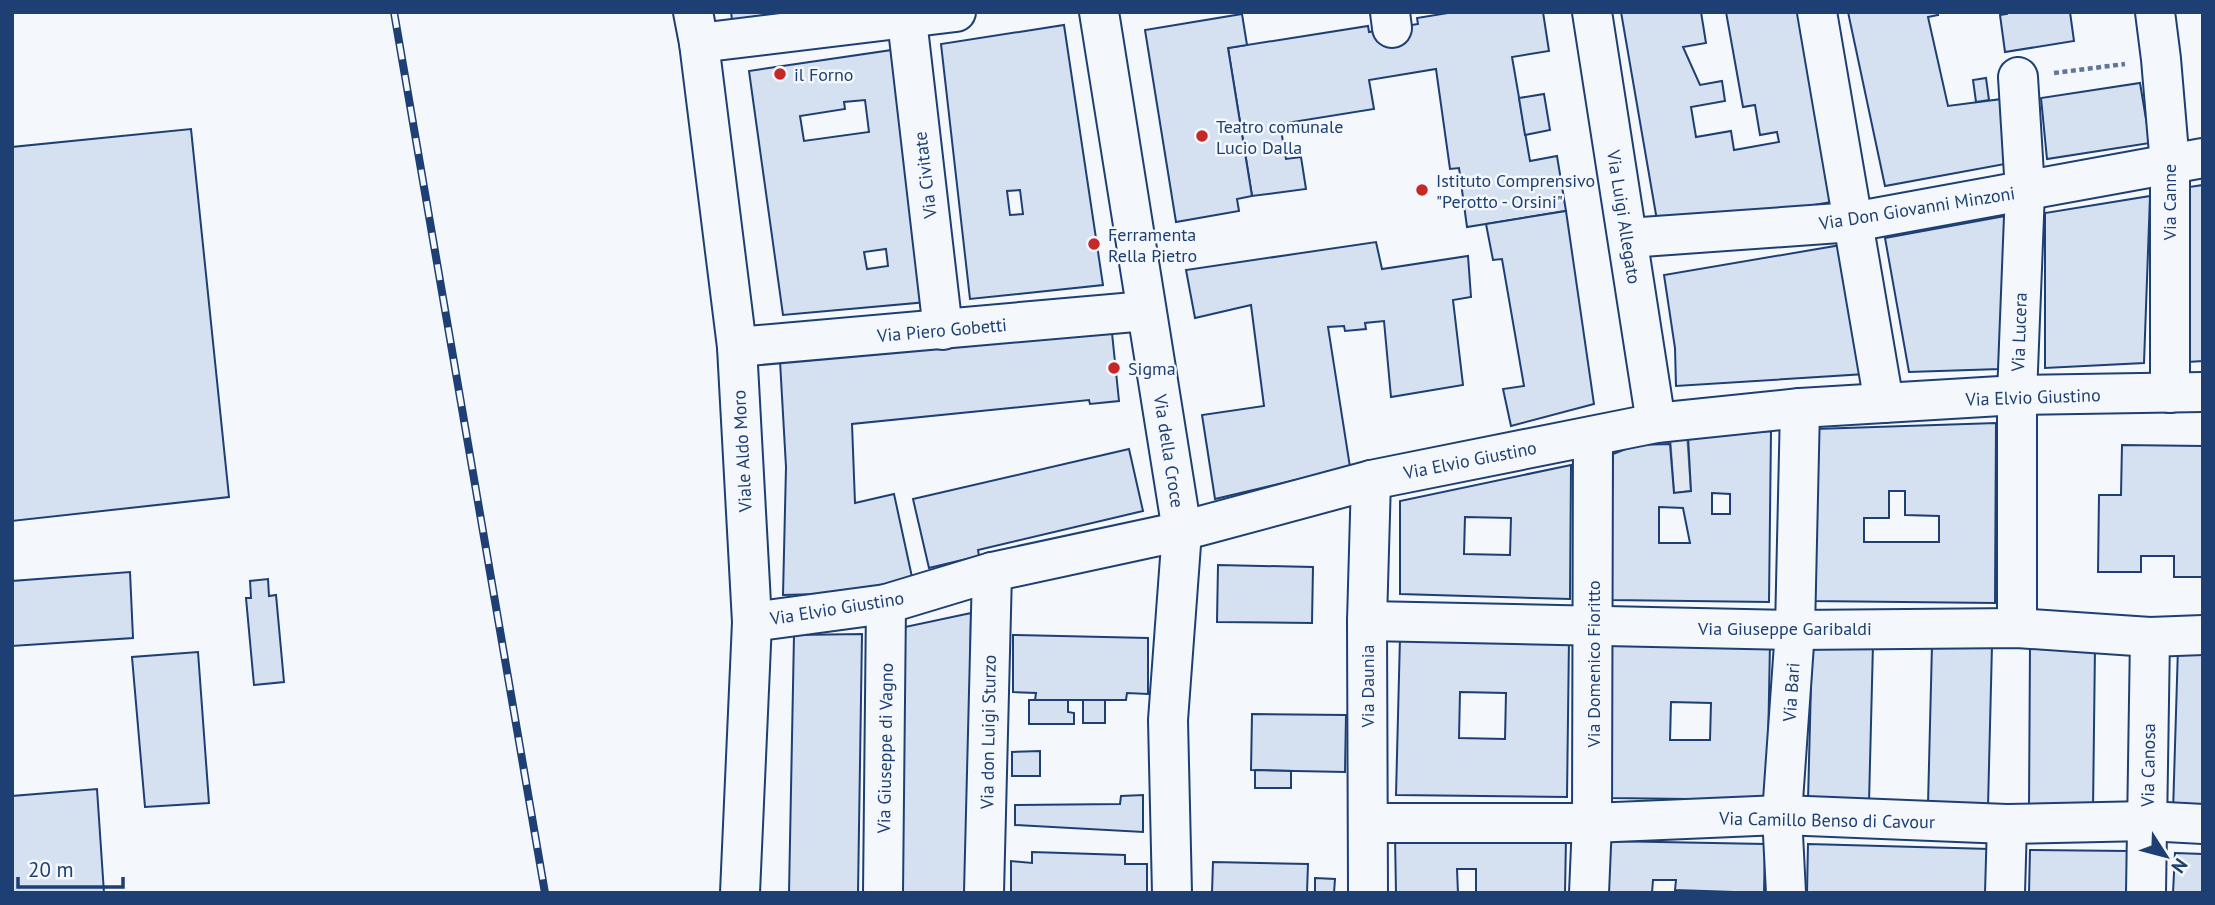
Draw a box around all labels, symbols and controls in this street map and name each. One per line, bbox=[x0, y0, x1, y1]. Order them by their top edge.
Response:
place label: il Forno bbox=[794, 63, 853, 86]
marker: il Forno bbox=[772, 66, 788, 82]
place label: Teatro comunale Lucio Dalla bbox=[1216, 115, 1343, 159]
marker: Teatro comunale Lucio Dalla bbox=[1194, 128, 1210, 144]
street label: Via Civitate bbox=[908, 130, 942, 221]
street label: Via Luigi Allegato bbox=[1602, 147, 1646, 286]
street label: Via Canne bbox=[2158, 164, 2181, 241]
place label: Istituto Comprensivo "Perotto - Orsini" bbox=[1436, 169, 1595, 213]
street label: Via Don Giovanni Minzoni bbox=[1816, 181, 2017, 235]
marker: Istituto Comprensivo "Perotto - Orsini" bbox=[1414, 182, 1430, 198]
place label: Ferramenta Rella Pietro bbox=[1108, 223, 1197, 267]
marker: Ferramenta Rella Pietro bbox=[1086, 236, 1102, 252]
street label: Via Lucera bbox=[2006, 292, 2032, 373]
street label: Via Piero Gobetti bbox=[875, 313, 1008, 347]
place label: Sigma bbox=[1128, 357, 1176, 380]
marker: Sigma bbox=[1106, 360, 1122, 376]
street label: Via Elvio Giustino bbox=[1964, 383, 2101, 411]
street label: Viale Aldo Moro bbox=[727, 389, 757, 514]
street label: Via della Croce bbox=[1149, 392, 1189, 509]
street label: Via Elvio Giustino bbox=[1400, 436, 1539, 484]
street label: Via Domenico Fioritto bbox=[1582, 580, 1605, 749]
street label: Via Elvio Giustino bbox=[767, 586, 906, 630]
street label: Via Giuseppe Garibaldi bbox=[1697, 617, 1872, 640]
street label: Via Daunia bbox=[1356, 645, 1379, 728]
street label: Via don Luigi Sturzo bbox=[975, 655, 1001, 810]
street label: Via Giuseppe di Vagno bbox=[872, 662, 898, 835]
street label: Via Bari bbox=[1777, 662, 1805, 723]
street label: Via Canosa bbox=[2136, 723, 2160, 808]
street label: Via Camillo Benso di Cavour bbox=[1718, 807, 1935, 833]
north arrow bbox=[2131, 821, 2201, 891]
scale bar bbox=[18, 846, 122, 890]
text: N bbox=[2166, 854, 2193, 878]
text: 20 m bbox=[28, 856, 74, 883]

